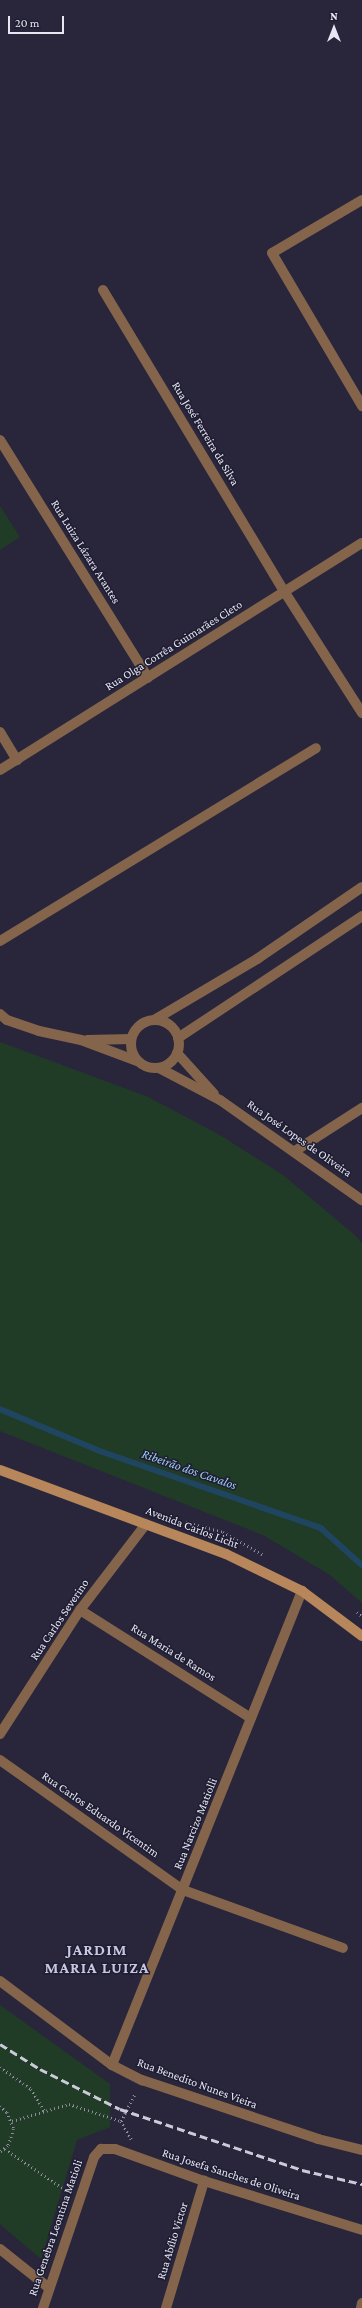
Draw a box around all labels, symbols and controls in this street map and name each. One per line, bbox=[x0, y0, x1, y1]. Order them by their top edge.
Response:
scale bar bbox=[10, 8, 66, 34]
north arrow bbox=[314, 8, 354, 48]
text: N bbox=[330, 10, 338, 22]
text: 20 m bbox=[15, 16, 39, 30]
street label: Rua José Ferreira da Silva bbox=[168, 379, 242, 489]
street label: Rua Luiza Lázara Arantes bbox=[47, 497, 123, 607]
street label: Rua Olga Corrêa Guimarães Cleto bbox=[103, 598, 245, 694]
street label: Rua José Lopes de Oliveira bbox=[244, 1097, 354, 1181]
water label: Ribeirão dos Cavalos bbox=[140, 1446, 238, 1494]
street label: Avenida Carlos Licht bbox=[144, 1504, 240, 1552]
street label: Rua Carlos Severino bbox=[28, 1577, 92, 1663]
street label: Rua Maria de Ramos bbox=[128, 1621, 218, 1685]
street label: Rua Carlos Eduardo Vicentim bbox=[39, 1769, 161, 1861]
street label: Rua Narcizo Matiolli bbox=[171, 1776, 221, 1872]
district label: JARDIM MARIA LUIZA bbox=[45, 1940, 149, 1978]
street label: Rua Benedito Nunes Vieira bbox=[135, 2056, 259, 2112]
street label: Rua Josefa Sanches de Oliveira bbox=[160, 2146, 302, 2204]
street label: Rua Genebra Leontina Matioli bbox=[26, 2158, 86, 2298]
street label: Rua Abílio Victor bbox=[154, 2201, 192, 2281]

